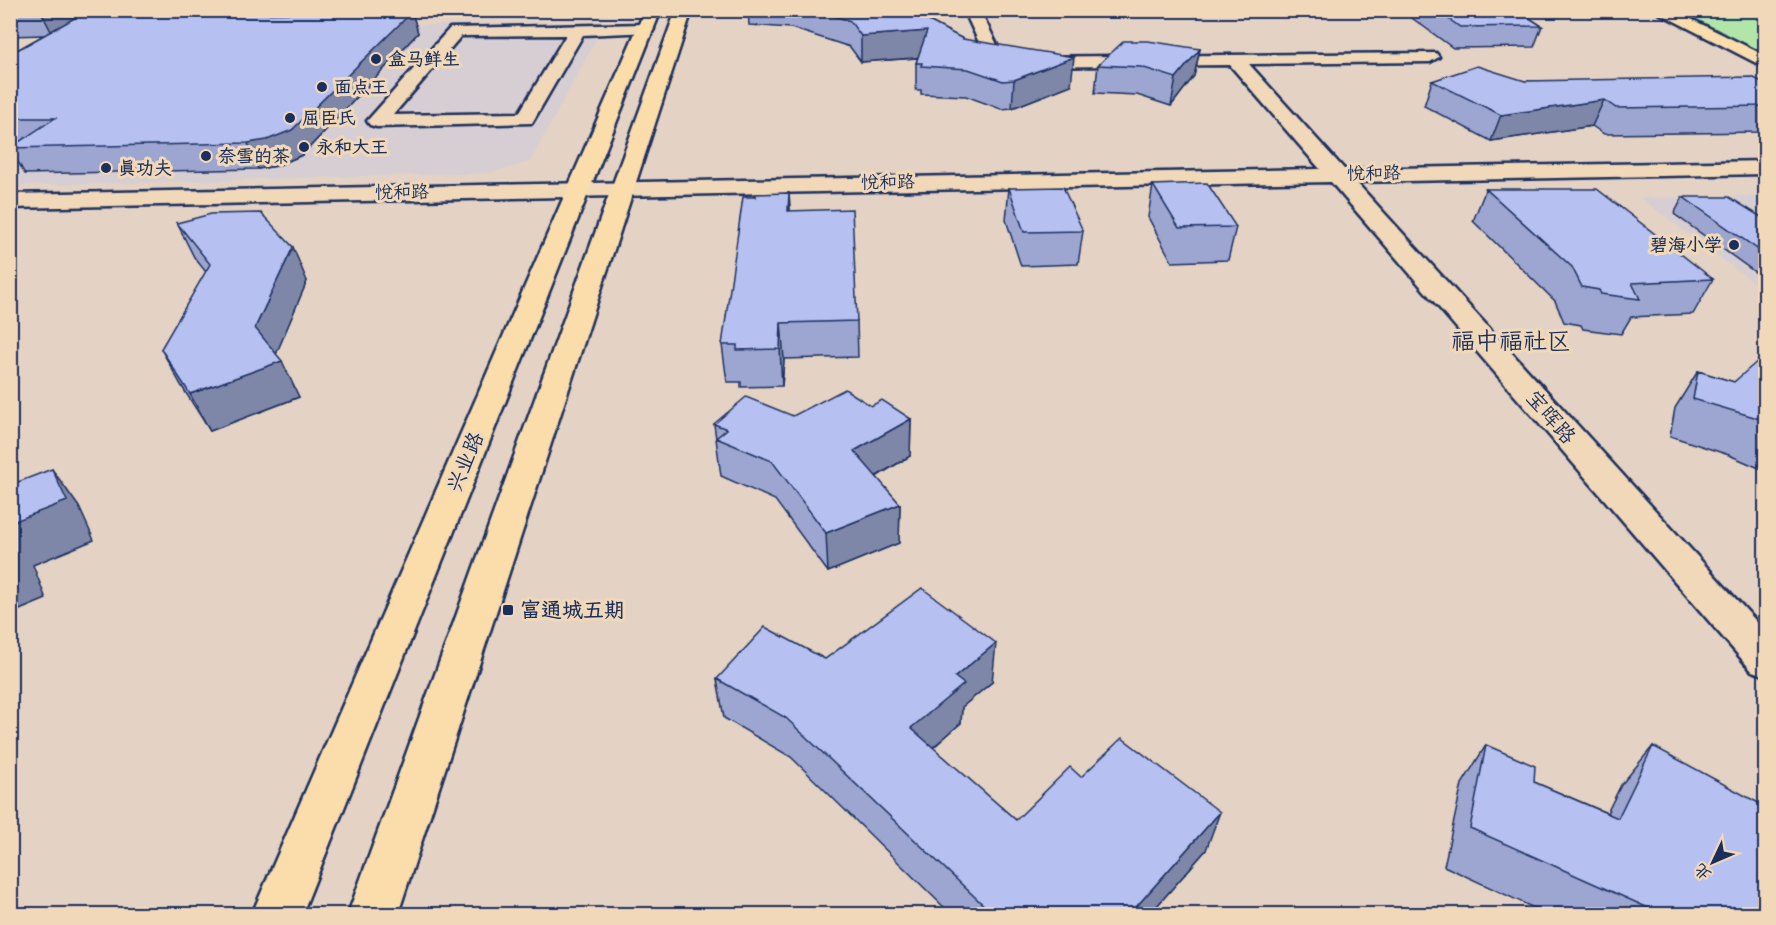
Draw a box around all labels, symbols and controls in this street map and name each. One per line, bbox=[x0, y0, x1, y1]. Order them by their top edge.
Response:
place label: 盒马鲜生 bbox=[388, 48, 460, 74]
marker: 盒马鲜生 bbox=[369, 52, 383, 66]
place label: 面点王 bbox=[334, 76, 388, 102]
marker: 面点王 bbox=[315, 80, 329, 94]
place label: 屈臣氏 bbox=[302, 107, 356, 133]
marker: 屈臣氏 bbox=[283, 111, 297, 125]
place label: 永和大王 bbox=[316, 136, 388, 162]
marker: 永和大王 bbox=[297, 140, 311, 154]
place label: 奈雪的茶 bbox=[218, 145, 290, 171]
marker: 奈雪的茶 bbox=[199, 149, 213, 163]
place label: 真功夫 bbox=[118, 157, 172, 183]
marker: 真功夫 bbox=[99, 161, 113, 175]
street label: 悦和路 bbox=[1347, 162, 1401, 188]
street label: 悦和路 bbox=[861, 171, 915, 197]
street label: 悦和路 bbox=[375, 181, 429, 207]
place label: 碧海小学 bbox=[1650, 234, 1722, 260]
marker: 碧海小学 bbox=[1727, 238, 1741, 252]
district label: 福中福社区 bbox=[1451, 326, 1571, 361]
street label: 宝晖路 bbox=[1518, 385, 1581, 452]
street label: 兴业路 bbox=[441, 428, 493, 498]
place label: 富通城五期 bbox=[520, 597, 625, 627]
marker: 富通城五期 bbox=[501, 603, 515, 617]
north arrow bbox=[1683, 832, 1743, 892]
text: 北 bbox=[1689, 857, 1718, 885]

